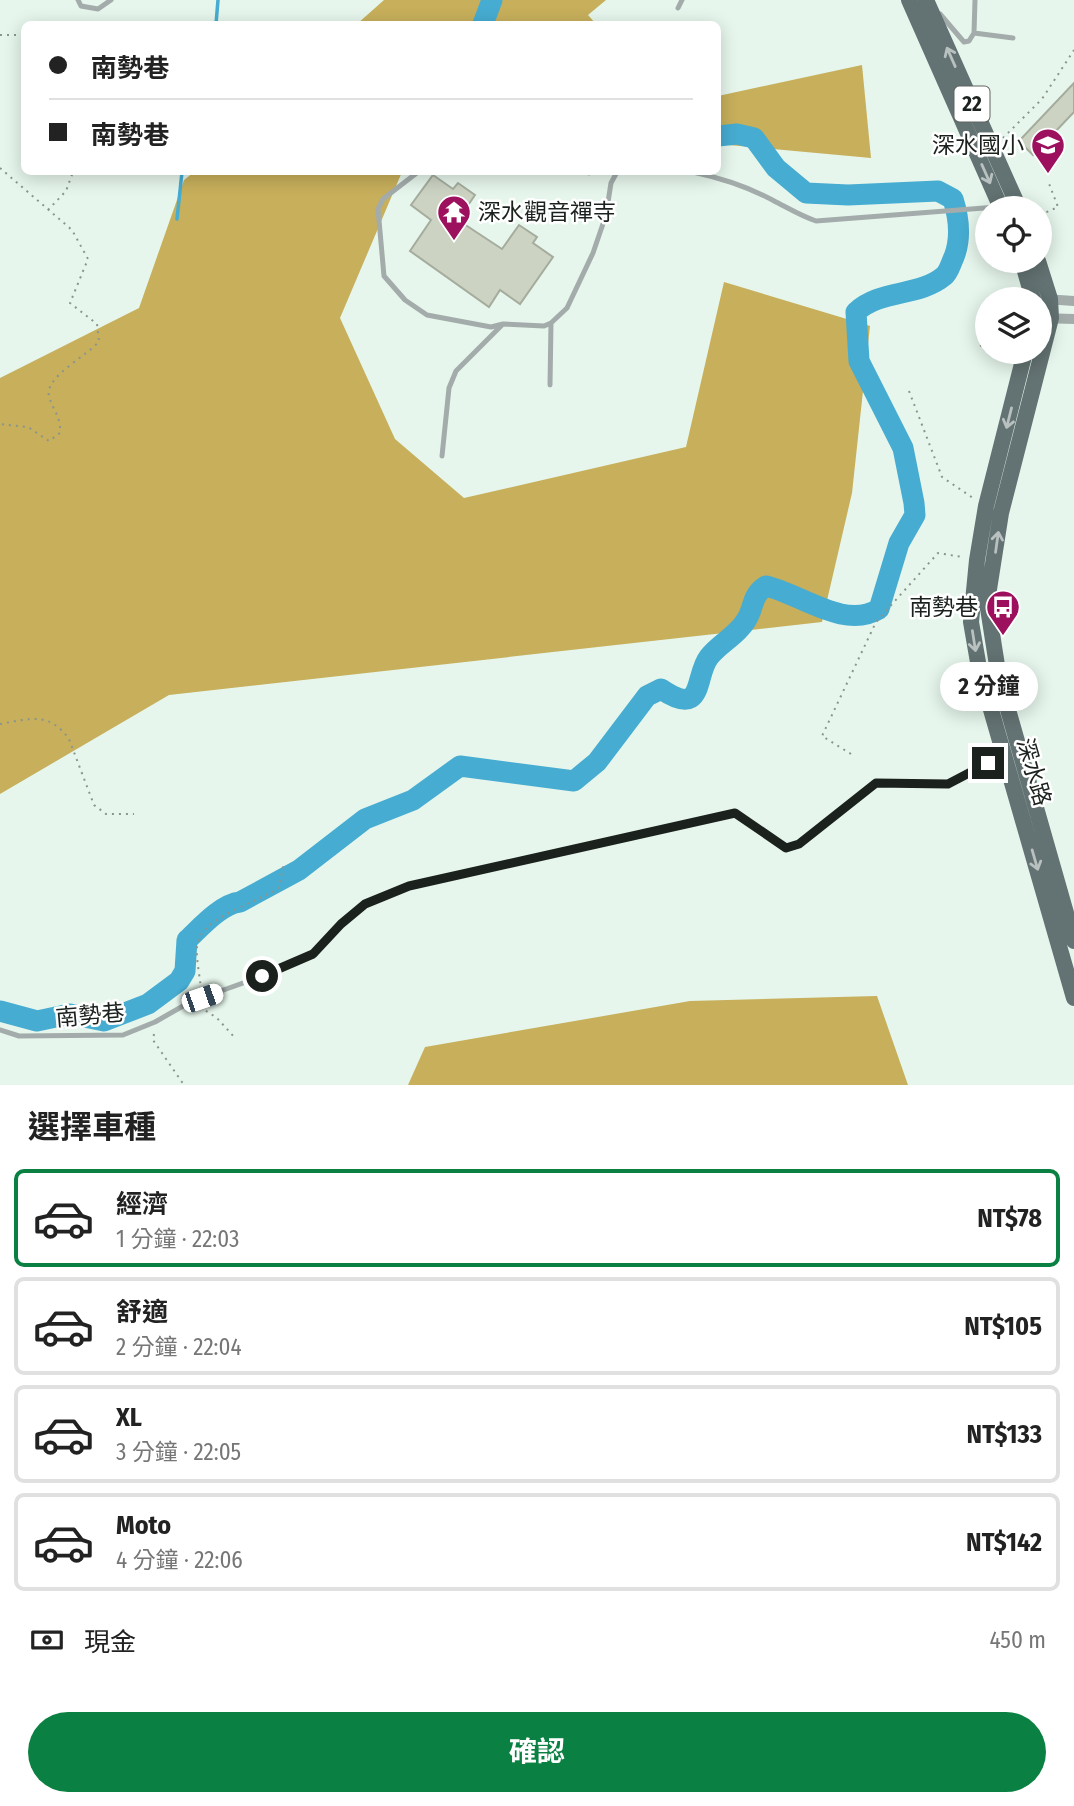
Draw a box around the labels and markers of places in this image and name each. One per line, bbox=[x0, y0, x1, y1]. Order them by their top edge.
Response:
school or university icon: 深水國小 bbox=[1029, 126, 1067, 175]
place label: 深水國小 bbox=[932, 131, 1024, 159]
temple icon: 深水觀音禪寺 bbox=[435, 193, 473, 242]
place label: 深水觀音禪寺 bbox=[478, 198, 616, 226]
bus stop icon: 南勢巷 bbox=[984, 588, 1022, 637]
place label: 南勢巷 bbox=[909, 593, 978, 621]

